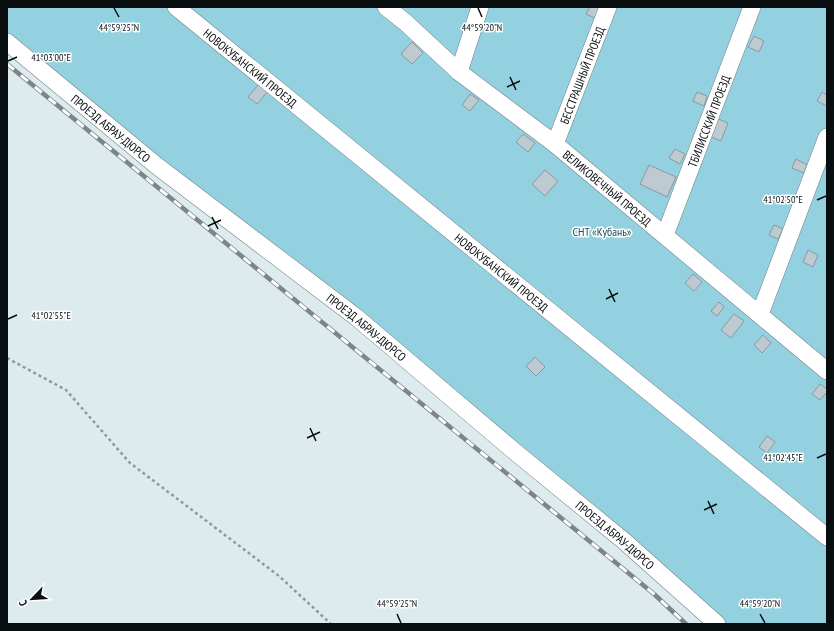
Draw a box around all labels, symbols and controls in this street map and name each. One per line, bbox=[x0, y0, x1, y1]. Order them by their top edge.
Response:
text: 44°59'25"N bbox=[99, 21, 139, 34]
text: 44°59'20"N bbox=[462, 21, 502, 34]
street label: БЕССТРАШНЫЙ ПРОЕЗД bbox=[556, 24, 607, 126]
street label: НОВОКУБАНСКИЙ ПРОЕЗД bbox=[201, 25, 301, 110]
text: 41°03'00"E bbox=[31, 51, 71, 64]
street label: ТБИЛИССКИЙ ПРОЕЗД bbox=[684, 73, 733, 169]
street label: ПРОЕЗД АБРАУ-ДЮРСО bbox=[68, 91, 154, 165]
street label: ВЕЛИКОВЕЧНЫЙ ПРОЕЗД bbox=[560, 147, 655, 229]
text: 41°02'50"E bbox=[763, 193, 803, 206]
park label: СНТ «Кубань» bbox=[573, 224, 632, 239]
street label: НОВОКУБАНСКИЙ ПРОЕЗД bbox=[452, 230, 552, 315]
street label: ПРОЕЗД АБРАУ-ДЮРСО bbox=[324, 290, 410, 364]
text: 41°02'55"E bbox=[31, 309, 71, 322]
text: 41°02'45"E bbox=[763, 451, 803, 464]
street label: ПРОЕЗД АБРАУ-ДЮРСО bbox=[573, 497, 658, 573]
north arrow bbox=[12, 579, 52, 619]
text: 44°59'25"N bbox=[377, 597, 417, 610]
text: 44°59'20"N bbox=[740, 597, 780, 610]
text: С bbox=[16, 598, 30, 608]

